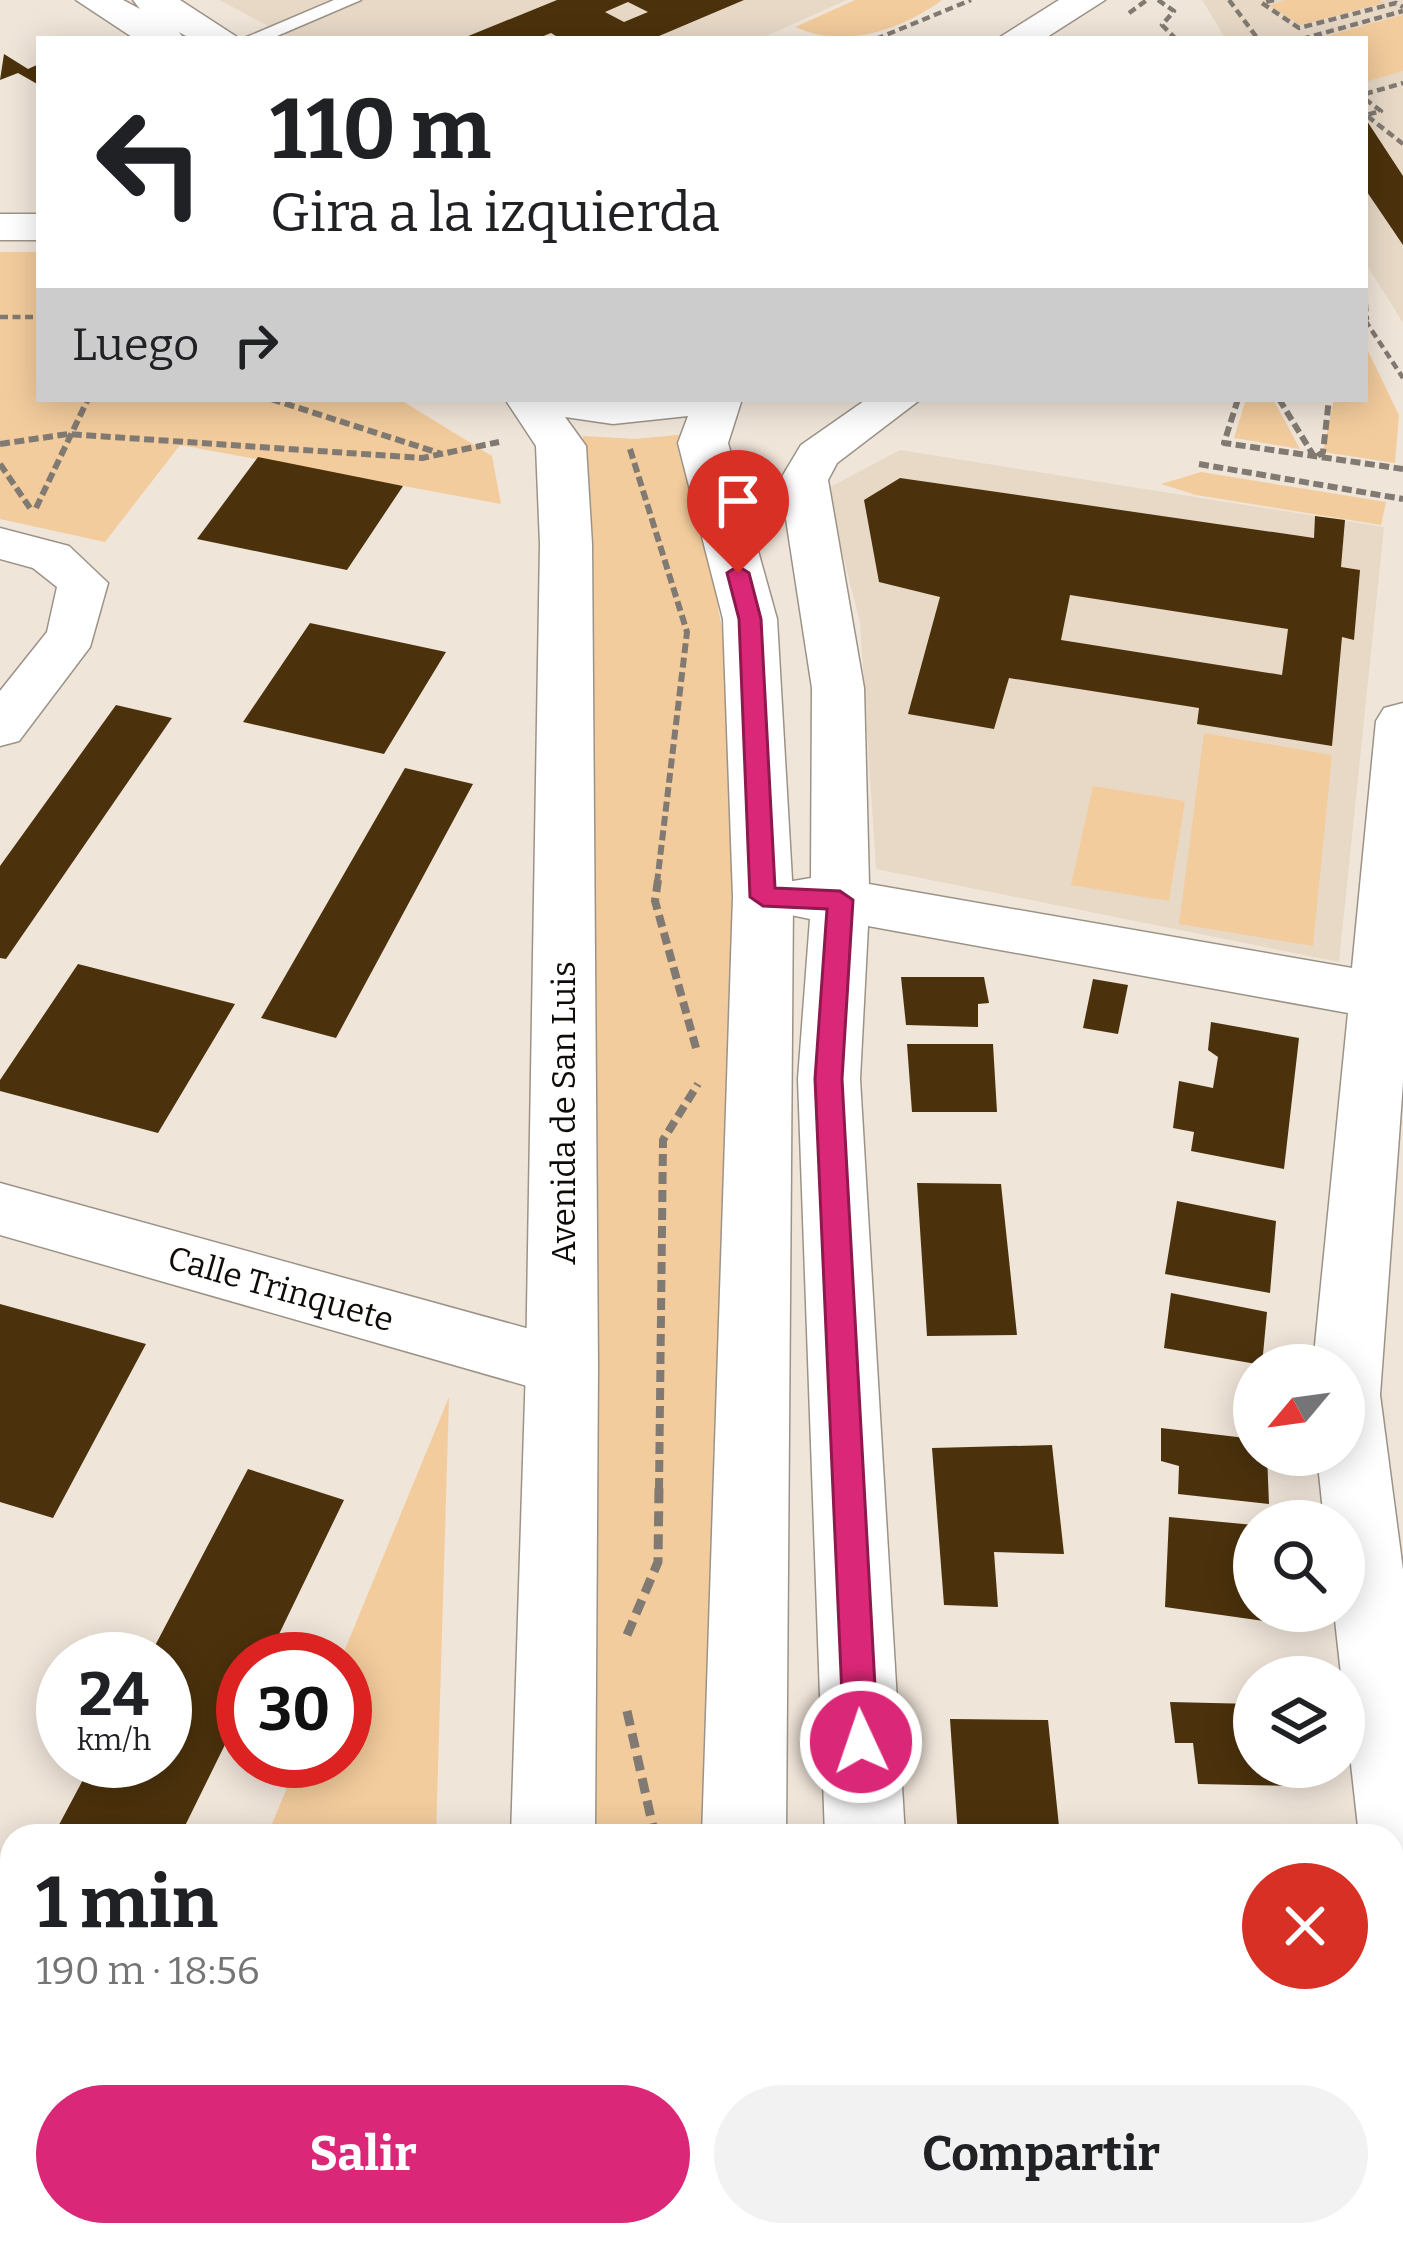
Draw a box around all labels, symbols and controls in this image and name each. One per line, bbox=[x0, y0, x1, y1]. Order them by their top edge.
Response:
text: 110 m bbox=[270, 79, 491, 180]
icon: left bbox=[72, 84, 228, 240]
text: Gira a la izquierda bbox=[270, 181, 720, 245]
icon: right bbox=[223, 312, 289, 378]
text: Luego bbox=[72, 318, 199, 372]
pin bbox=[687, 450, 789, 573]
icon: arrive bbox=[705, 468, 771, 534]
street label: Avenida de San Luis bbox=[544, 961, 584, 1265]
street label: Calle Trinquete bbox=[163, 1238, 398, 1340]
north arrow bbox=[1233, 1344, 1365, 1476]
map controls bbox=[1233, 1344, 1365, 1788]
button: search bbox=[1233, 1500, 1365, 1632]
speed limit sign: 30 bbox=[216, 1632, 372, 1788]
button: layers bbox=[1233, 1656, 1365, 1788]
text: 24 bbox=[79, 1659, 149, 1731]
position arrow bbox=[798, 1679, 924, 1805]
text: km/h bbox=[77, 1722, 151, 1758]
text: 1 min bbox=[36, 1860, 218, 1946]
button: close bbox=[1242, 1863, 1368, 1989]
text: 190 m · 18:56 bbox=[36, 1948, 260, 1994]
button: Salir bbox=[36, 2085, 690, 2223]
button: Compartir bbox=[714, 2085, 1368, 2223]

